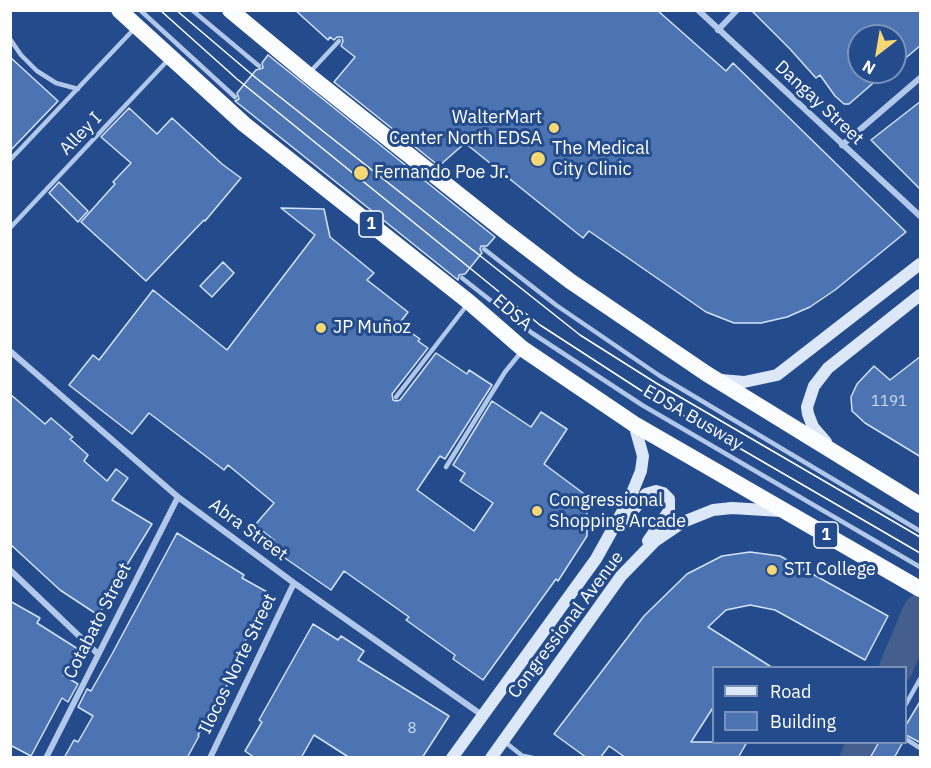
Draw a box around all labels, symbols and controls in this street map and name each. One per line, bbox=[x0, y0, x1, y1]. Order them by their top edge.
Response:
north arrow bbox=[847, 24, 907, 84]
street label: Dangay Street bbox=[770, 56, 868, 150]
text: N bbox=[859, 56, 879, 79]
place label: WalterMart Center North EDSA bbox=[389, 107, 542, 150]
street label: Alley I bbox=[55, 108, 107, 160]
marker: WalterMart Center North EDSA bbox=[547, 121, 561, 135]
place label: The Medical City Clinic bbox=[552, 138, 650, 180]
marker: The Medical City Clinic bbox=[529, 150, 547, 168]
place label: Fernando Poe Jr. bbox=[374, 162, 509, 184]
marker: Fernando Poe Jr. bbox=[352, 164, 370, 182]
road number: 1 bbox=[359, 211, 383, 237]
street label: EDSA bbox=[488, 290, 536, 336]
place label: JP Muñoz bbox=[333, 317, 411, 339]
marker: JP Muñoz bbox=[314, 321, 328, 335]
street label: EDSA Busway bbox=[639, 381, 747, 455]
house number: 1191 bbox=[871, 393, 907, 411]
place label: Congressional Shopping Arcade bbox=[549, 490, 686, 532]
street label: Abra Street bbox=[205, 494, 291, 566]
marker: Congressional Shopping Arcade bbox=[530, 504, 544, 518]
road number: 1 bbox=[814, 522, 838, 548]
street label: Congressional Avenue bbox=[504, 547, 628, 703]
street label: Cotabato Street bbox=[60, 559, 136, 683]
place label: STI College bbox=[784, 559, 876, 581]
marker: STI College bbox=[765, 563, 779, 577]
street label: Ilocos Norte Street bbox=[195, 590, 281, 738]
legend bbox=[712, 666, 907, 744]
text: Road bbox=[770, 680, 811, 703]
text: Building bbox=[770, 710, 836, 733]
house number: 8 bbox=[408, 720, 416, 738]

